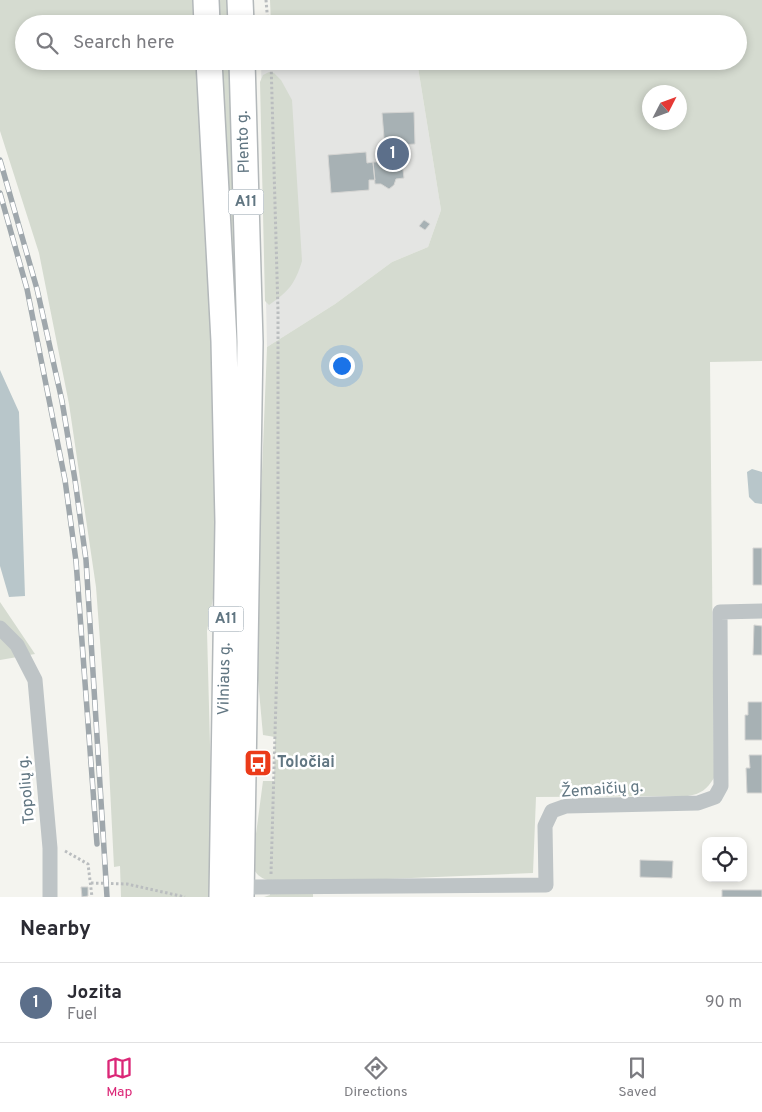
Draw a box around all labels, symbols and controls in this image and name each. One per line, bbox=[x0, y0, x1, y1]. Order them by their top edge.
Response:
search box bbox=[15, 15, 747, 70]
icon: search bbox=[33, 29, 61, 57]
text: Search here bbox=[73, 31, 175, 55]
north arrow bbox=[642, 85, 687, 130]
street label: Plento g. bbox=[233, 110, 255, 174]
pin: 1 bbox=[377, 135, 409, 173]
road number: A11 bbox=[228, 190, 264, 214]
your location bbox=[329, 353, 355, 379]
road number: A11 bbox=[208, 606, 244, 632]
street label: Vilniaus g. bbox=[214, 642, 236, 716]
bus stop icon: Toločiai bbox=[243, 748, 273, 778]
place label: Toločiai bbox=[277, 753, 335, 773]
street label: Topolių g. bbox=[14, 755, 40, 825]
street label: Žemaičių g. bbox=[560, 775, 644, 803]
map controls bbox=[702, 837, 747, 882]
button: locate bbox=[702, 837, 747, 882]
text: Nearby bbox=[20, 916, 91, 943]
text: Jozita bbox=[67, 981, 122, 1005]
text: 1 bbox=[33, 993, 39, 1013]
text: 90 m bbox=[705, 993, 742, 1013]
text: Fuel bbox=[67, 1005, 97, 1025]
tab: Map bbox=[105, 1054, 133, 1101]
tab: Directions bbox=[344, 1054, 408, 1101]
tab: Saved bbox=[618, 1054, 657, 1101]

